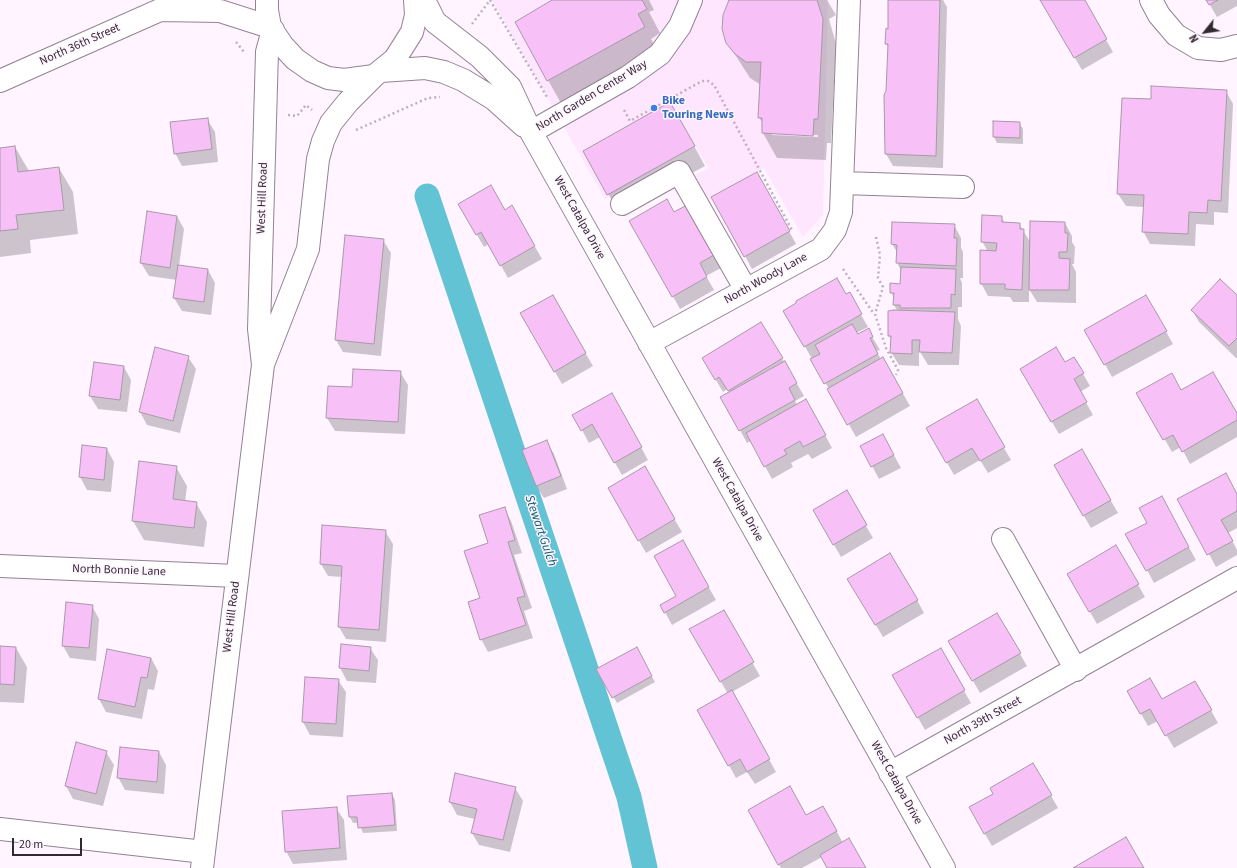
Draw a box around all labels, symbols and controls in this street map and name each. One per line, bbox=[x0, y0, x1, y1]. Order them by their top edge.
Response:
north arrow bbox=[1185, 12, 1225, 52]
street label: North 36th Street bbox=[38, 21, 122, 69]
text: N bbox=[1186, 31, 1203, 45]
street label: North Garden Center Way bbox=[534, 57, 650, 135]
place label: Bike Touring News bbox=[662, 94, 734, 122]
marker: Bike Touring News bbox=[649, 103, 659, 113]
street label: West Hill Road bbox=[255, 162, 271, 234]
street label: West Catalpa Drive bbox=[550, 174, 608, 262]
street label: North Woody Lane bbox=[722, 250, 810, 308]
street label: West Catalpa Drive bbox=[708, 456, 766, 544]
water label: Stewart Gulch bbox=[521, 493, 559, 569]
street label: North Bonnie Lane bbox=[72, 562, 166, 580]
street label: West Hill Road bbox=[220, 581, 244, 653]
street label: North 39th Street bbox=[942, 694, 1024, 748]
street label: West Catalpa Drive bbox=[867, 739, 925, 827]
scale bar bbox=[14, 830, 84, 856]
text: 20 m bbox=[19, 836, 43, 853]

